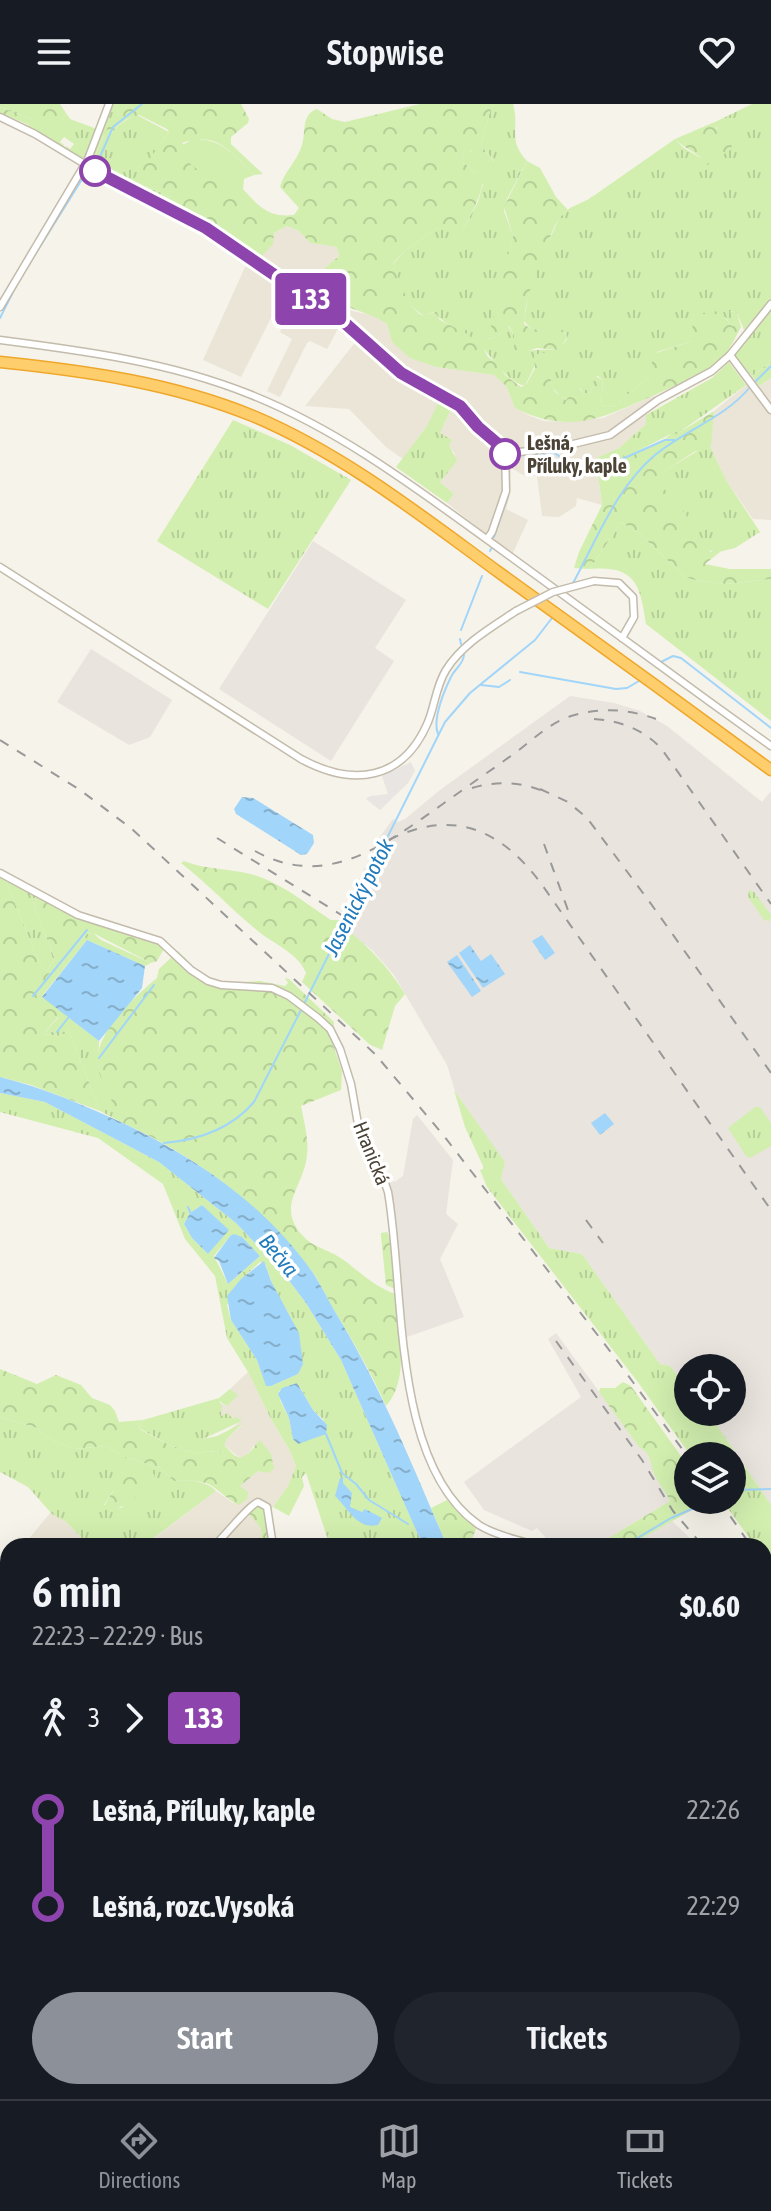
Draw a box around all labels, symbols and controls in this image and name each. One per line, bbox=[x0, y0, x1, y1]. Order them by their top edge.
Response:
icon: menu bbox=[32, 30, 76, 74]
icon: heart bbox=[695, 30, 739, 74]
text: Stopwise bbox=[327, 31, 444, 73]
unlabelled marker bbox=[80, 156, 110, 186]
line badge: 133 bbox=[265, 273, 357, 325]
text: 133 bbox=[291, 283, 331, 315]
place label: Lešná, Příluky, kaple bbox=[527, 431, 627, 477]
marker: Lešná, Příluky, kaple bbox=[490, 439, 520, 469]
water label: Jasenický potok bbox=[317, 834, 399, 961]
street label: Hranická bbox=[349, 1118, 395, 1188]
water label: Bečva bbox=[254, 1229, 304, 1281]
map controls bbox=[674, 1354, 746, 1514]
button: locate bbox=[674, 1354, 746, 1426]
button: layers bbox=[674, 1442, 746, 1514]
text: 6 min bbox=[32, 1566, 122, 1616]
text: $0.60 bbox=[680, 1589, 740, 1623]
text: 22:23 – 22:29 · Bus bbox=[32, 1621, 203, 1651]
icon: walk bbox=[32, 1696, 76, 1740]
icon: forward bbox=[112, 1696, 156, 1740]
text: 133 bbox=[184, 1702, 224, 1734]
text: 3 bbox=[88, 1703, 100, 1733]
text: Lešná, Příluky, kaple bbox=[92, 1793, 315, 1827]
text: 22:26 bbox=[686, 1795, 740, 1825]
text: Lešná, rozc.Vysoká bbox=[92, 1889, 294, 1923]
text: 22:29 bbox=[686, 1891, 740, 1921]
button: Start bbox=[32, 1992, 378, 2084]
button: Tickets bbox=[394, 1992, 740, 2084]
tab: Directions bbox=[98, 2119, 180, 2193]
tab: Map bbox=[377, 2119, 421, 2193]
tab: Tickets bbox=[617, 2119, 673, 2193]

